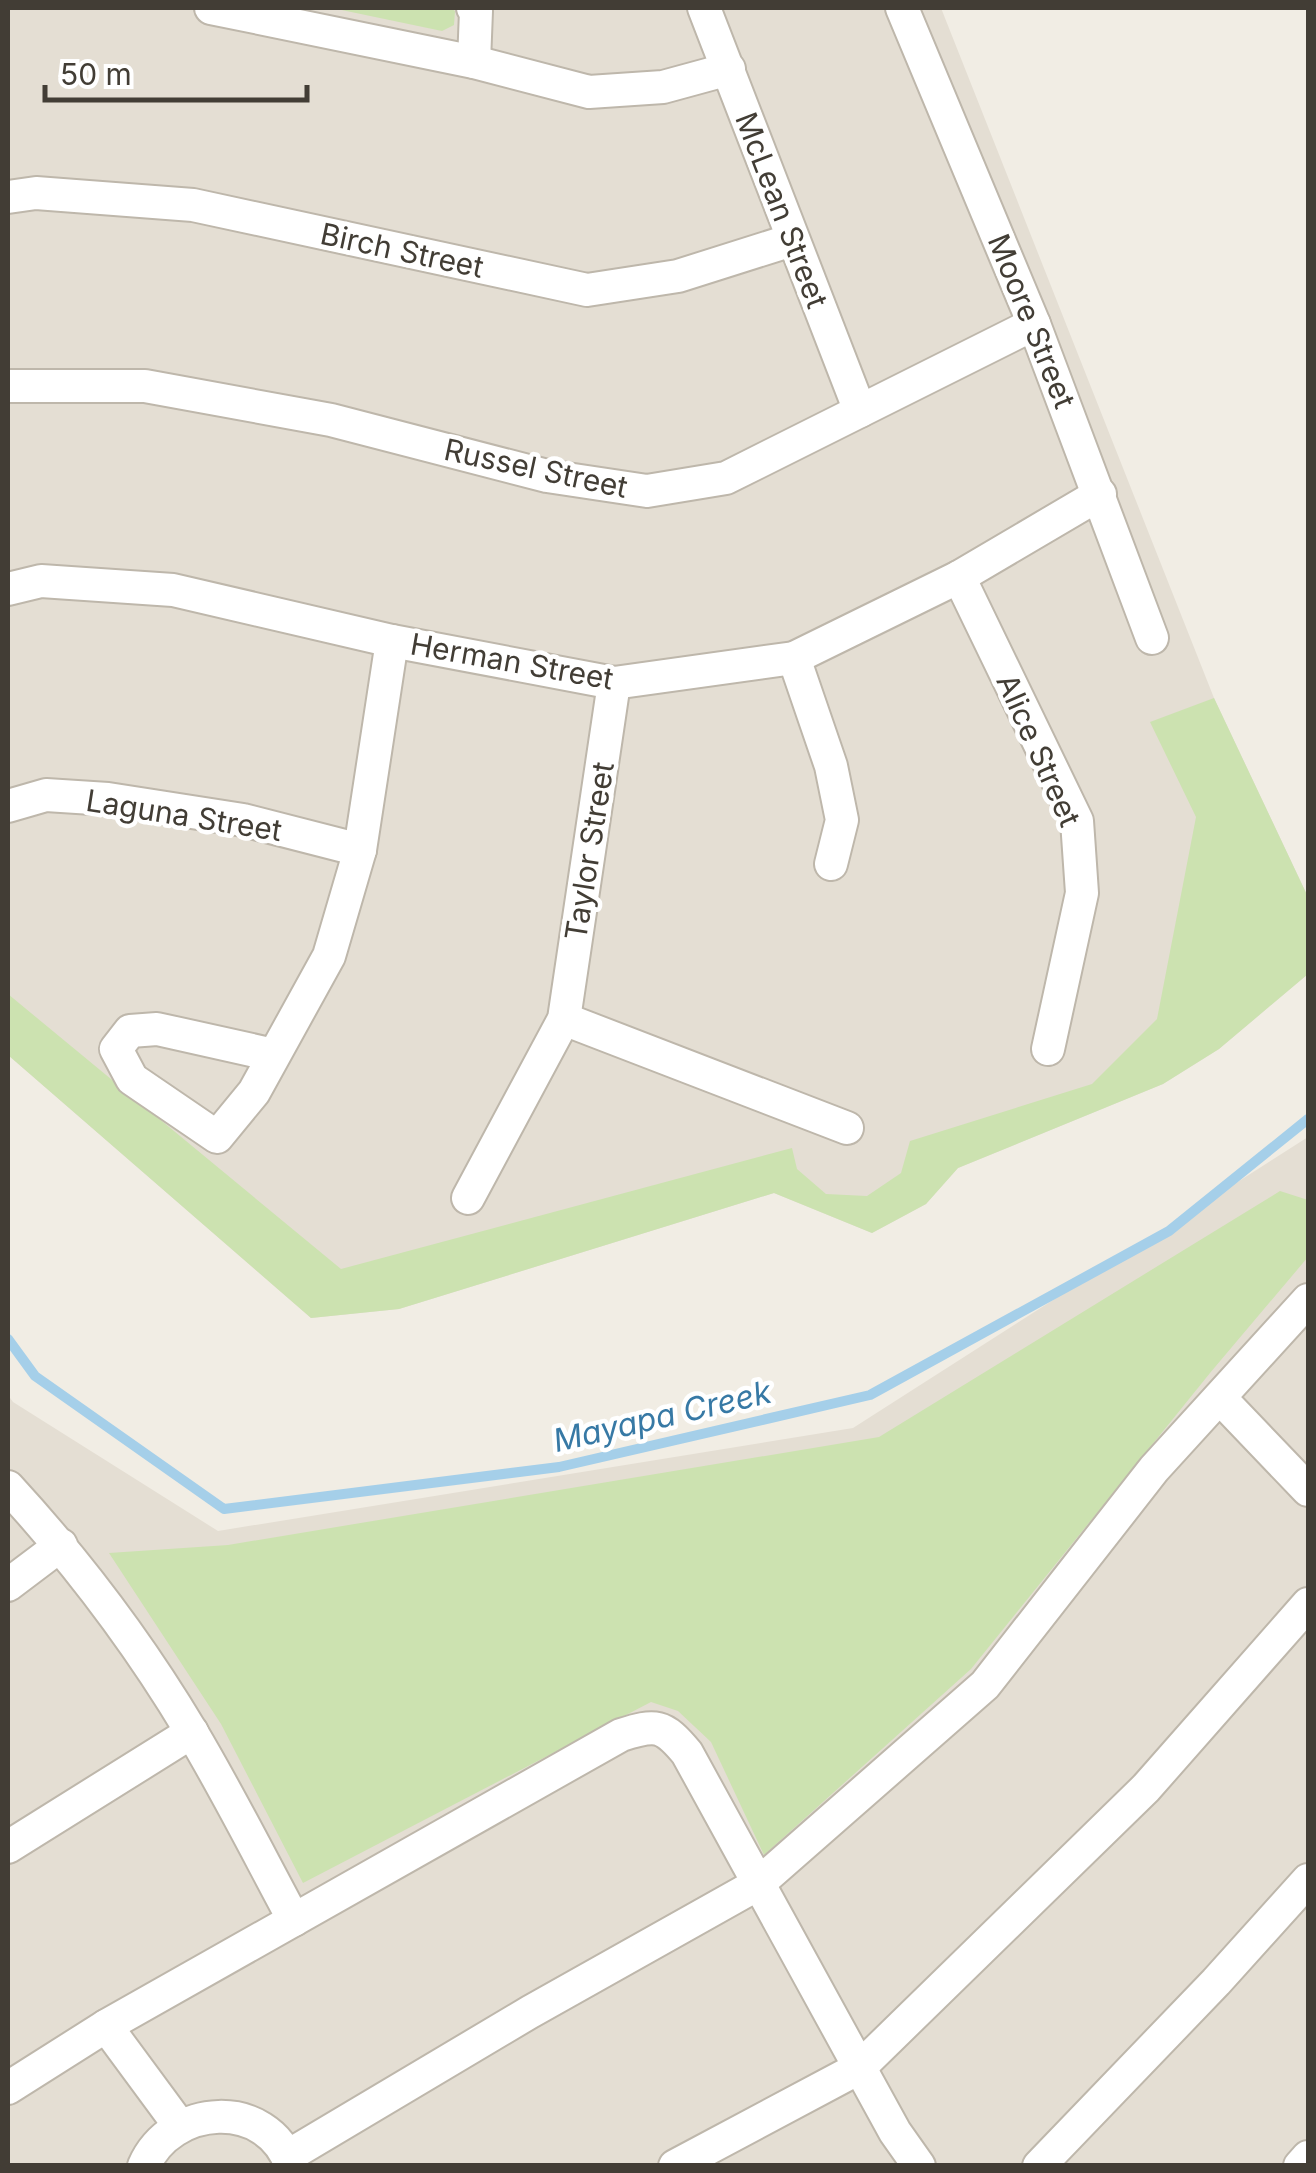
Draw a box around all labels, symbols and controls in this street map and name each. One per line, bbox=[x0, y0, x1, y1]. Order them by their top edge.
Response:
scale bar bbox=[45, 40, 308, 102]
text: 50 m bbox=[60, 56, 132, 92]
street label: McLean Street bbox=[728, 107, 836, 313]
street label: Birch Street bbox=[317, 215, 487, 285]
street label: Moore Street bbox=[981, 229, 1083, 413]
street label: Russel Street bbox=[441, 431, 631, 505]
street label: Herman Street bbox=[408, 625, 616, 697]
street label: Alice Street bbox=[989, 668, 1089, 832]
street label: Taylor Street bbox=[557, 759, 621, 943]
street label: Laguna Street bbox=[84, 782, 285, 848]
water label: Mayapa Creek bbox=[549, 1372, 776, 1460]

